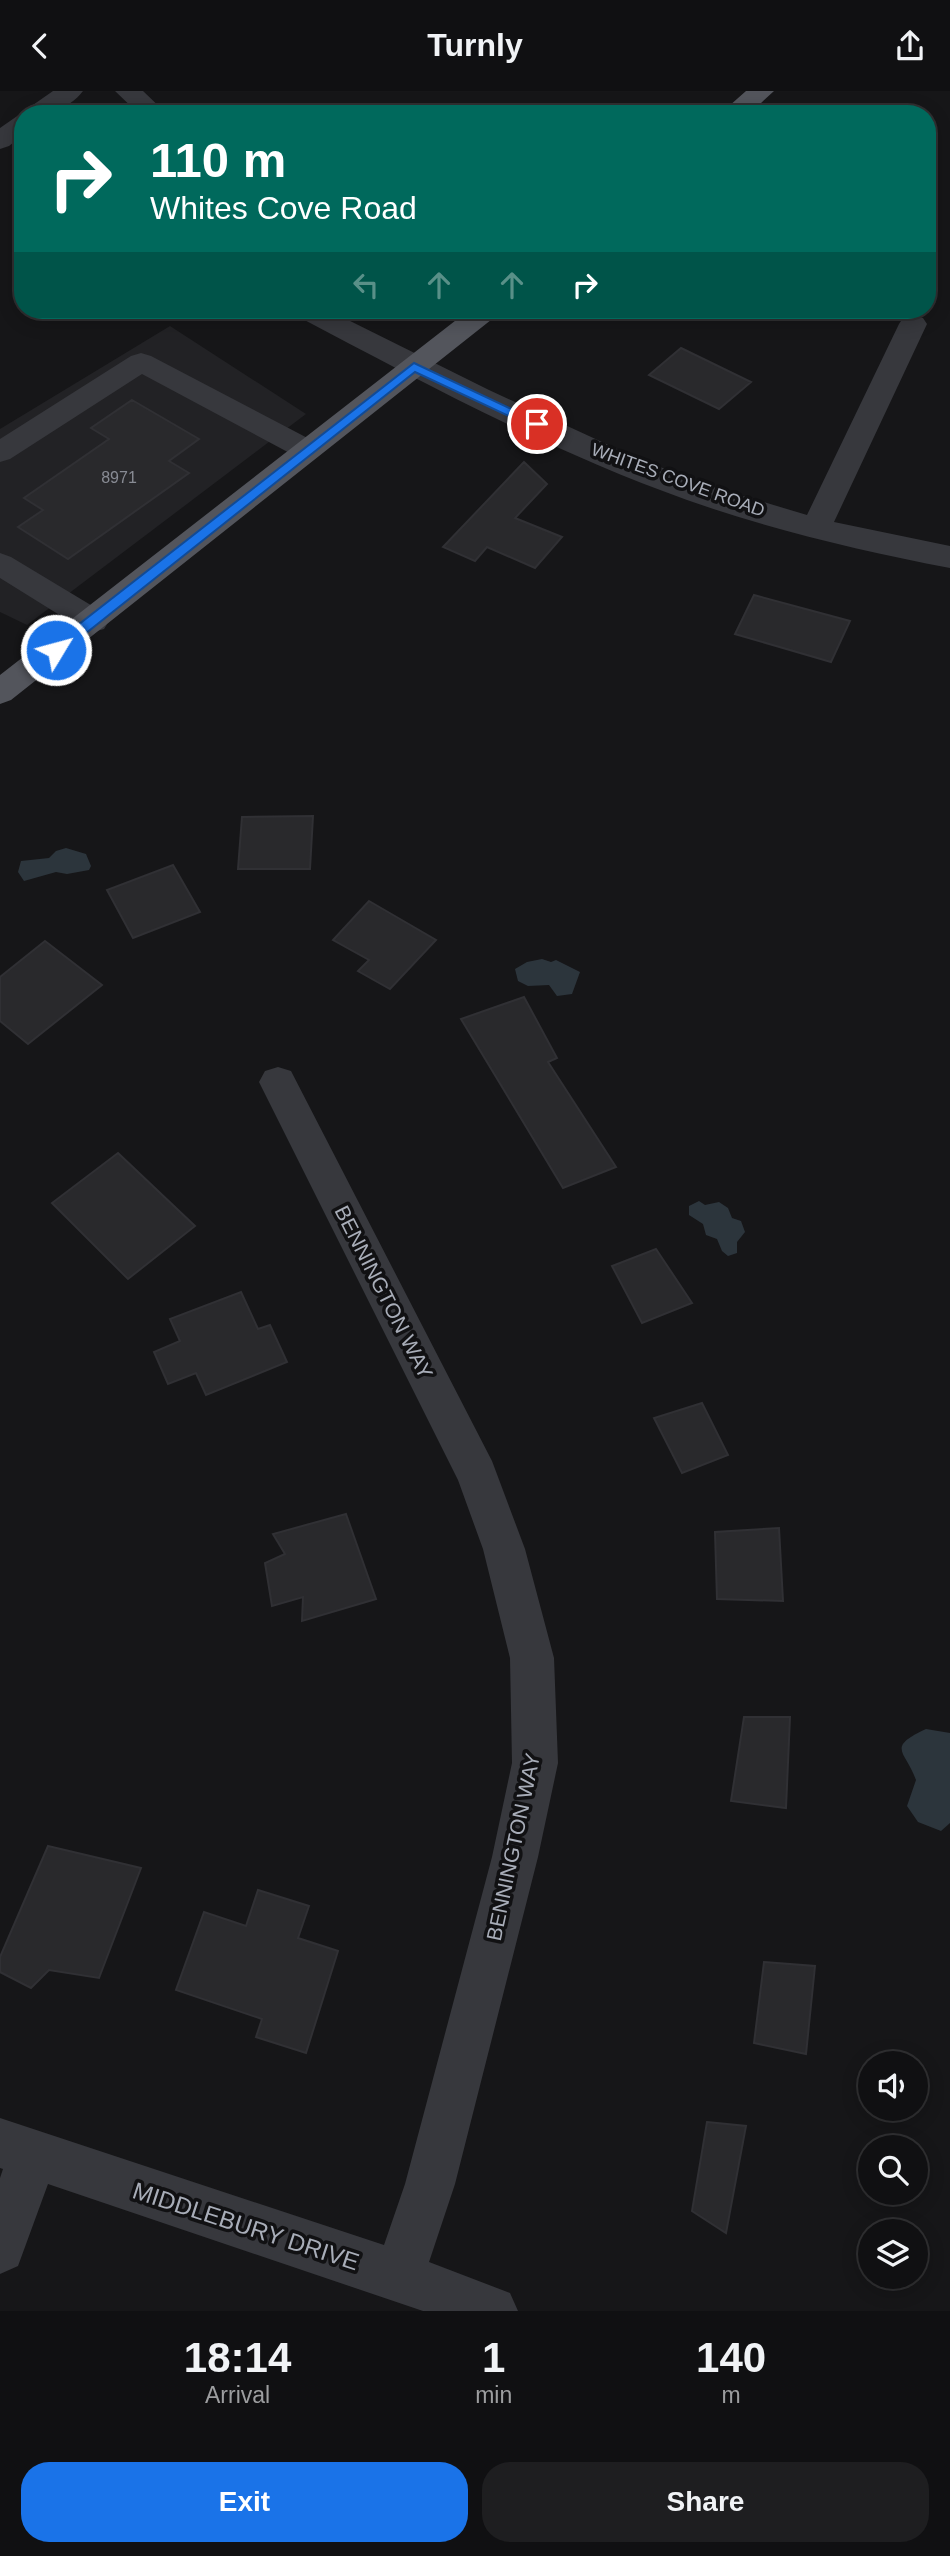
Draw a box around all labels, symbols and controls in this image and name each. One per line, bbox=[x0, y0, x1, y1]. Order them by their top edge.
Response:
icon: back bbox=[21, 27, 59, 65]
text: Turnly bbox=[427, 27, 523, 63]
icon: share bbox=[891, 27, 929, 65]
icon: right bbox=[35, 133, 126, 224]
text: 110 m bbox=[150, 133, 286, 187]
text: Whites Cove Road bbox=[150, 190, 417, 226]
icon: left bbox=[347, 266, 385, 304]
icon: ahead bbox=[420, 266, 458, 304]
icon: ahead bbox=[493, 266, 531, 304]
icon: right bbox=[566, 266, 604, 304]
pin bbox=[507, 394, 567, 454]
icon: arrive bbox=[518, 405, 556, 443]
street label: WHITES COVE ROAD bbox=[589, 439, 767, 521]
house number: 8971 bbox=[101, 469, 137, 486]
position arrow bbox=[19, 613, 93, 687]
street label: BENNINGTON WAY bbox=[330, 1202, 438, 1382]
street label: BENNINGTON WAY bbox=[482, 1751, 544, 1943]
map controls bbox=[858, 2051, 928, 2289]
button: sound bbox=[858, 2051, 928, 2121]
button: search bbox=[858, 2135, 928, 2205]
street label: MIDDLEBURY DRIVE bbox=[129, 2177, 363, 2275]
button: layers bbox=[858, 2219, 928, 2289]
text: 18:14 bbox=[184, 2334, 291, 2381]
text: 1 bbox=[482, 2334, 505, 2381]
text: 140 bbox=[696, 2334, 766, 2381]
text: Arrival bbox=[205, 2382, 270, 2408]
text: min bbox=[475, 2382, 512, 2408]
text: m bbox=[722, 2382, 741, 2408]
button: Exit bbox=[21, 2462, 468, 2542]
button: Share bbox=[482, 2462, 929, 2542]

